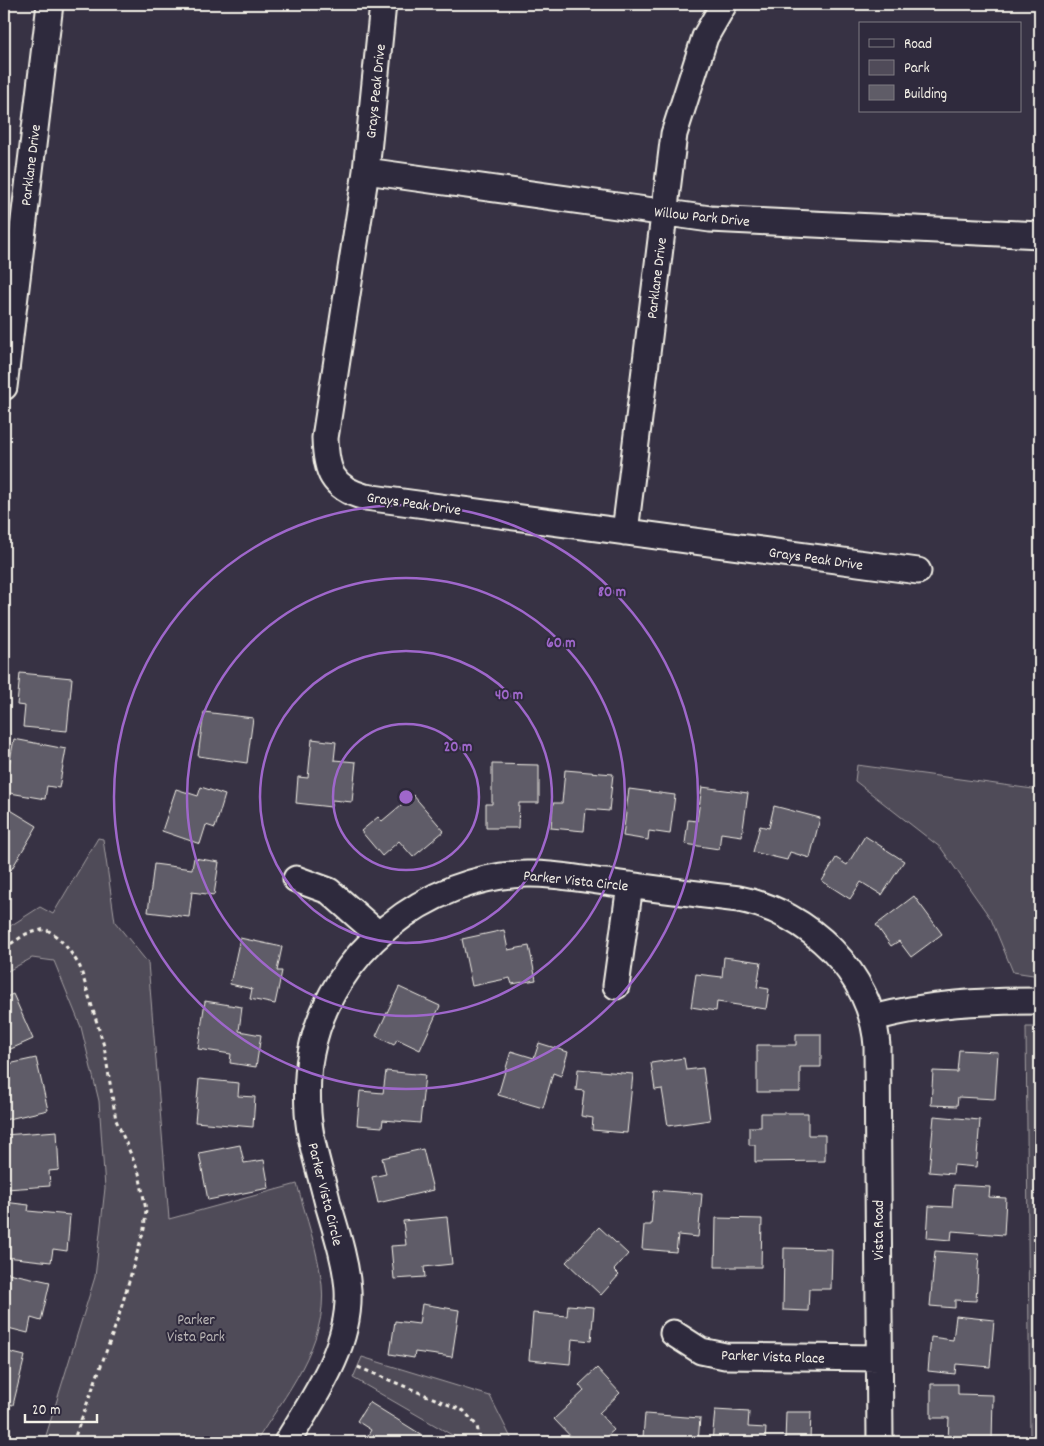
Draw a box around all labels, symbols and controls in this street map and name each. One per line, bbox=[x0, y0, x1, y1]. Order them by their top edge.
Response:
legend bbox=[859, 22, 1022, 112]
text: Road bbox=[904, 34, 932, 56]
street label: Grays Peak Drive bbox=[361, 42, 393, 140]
text: Park bbox=[904, 58, 930, 80]
text: Building bbox=[904, 84, 947, 106]
street label: Parklane Drive bbox=[16, 123, 48, 207]
street label: Willow Park Drive bbox=[653, 202, 751, 234]
street label: Parklane Drive bbox=[642, 236, 674, 320]
street label: Grays Peak Drive bbox=[365, 487, 463, 523]
street label: Grays Peak Drive bbox=[767, 542, 865, 578]
text: 80 m bbox=[598, 582, 626, 604]
text: 60 m bbox=[546, 633, 576, 655]
text: 40 m bbox=[495, 685, 523, 707]
text: 20 m bbox=[444, 737, 472, 759]
centre of rings bbox=[397, 788, 415, 806]
street label: Parker Vista Circle bbox=[522, 866, 630, 898]
street label: Parker Vista Circle bbox=[301, 1141, 348, 1249]
street label: Vista Road bbox=[869, 1200, 891, 1260]
park label: Parker Vista Park bbox=[167, 1310, 225, 1349]
street label: Parker Vista Place bbox=[721, 1345, 825, 1371]
scale bar bbox=[25, 1391, 98, 1423]
text: 20 m bbox=[32, 1400, 60, 1422]

